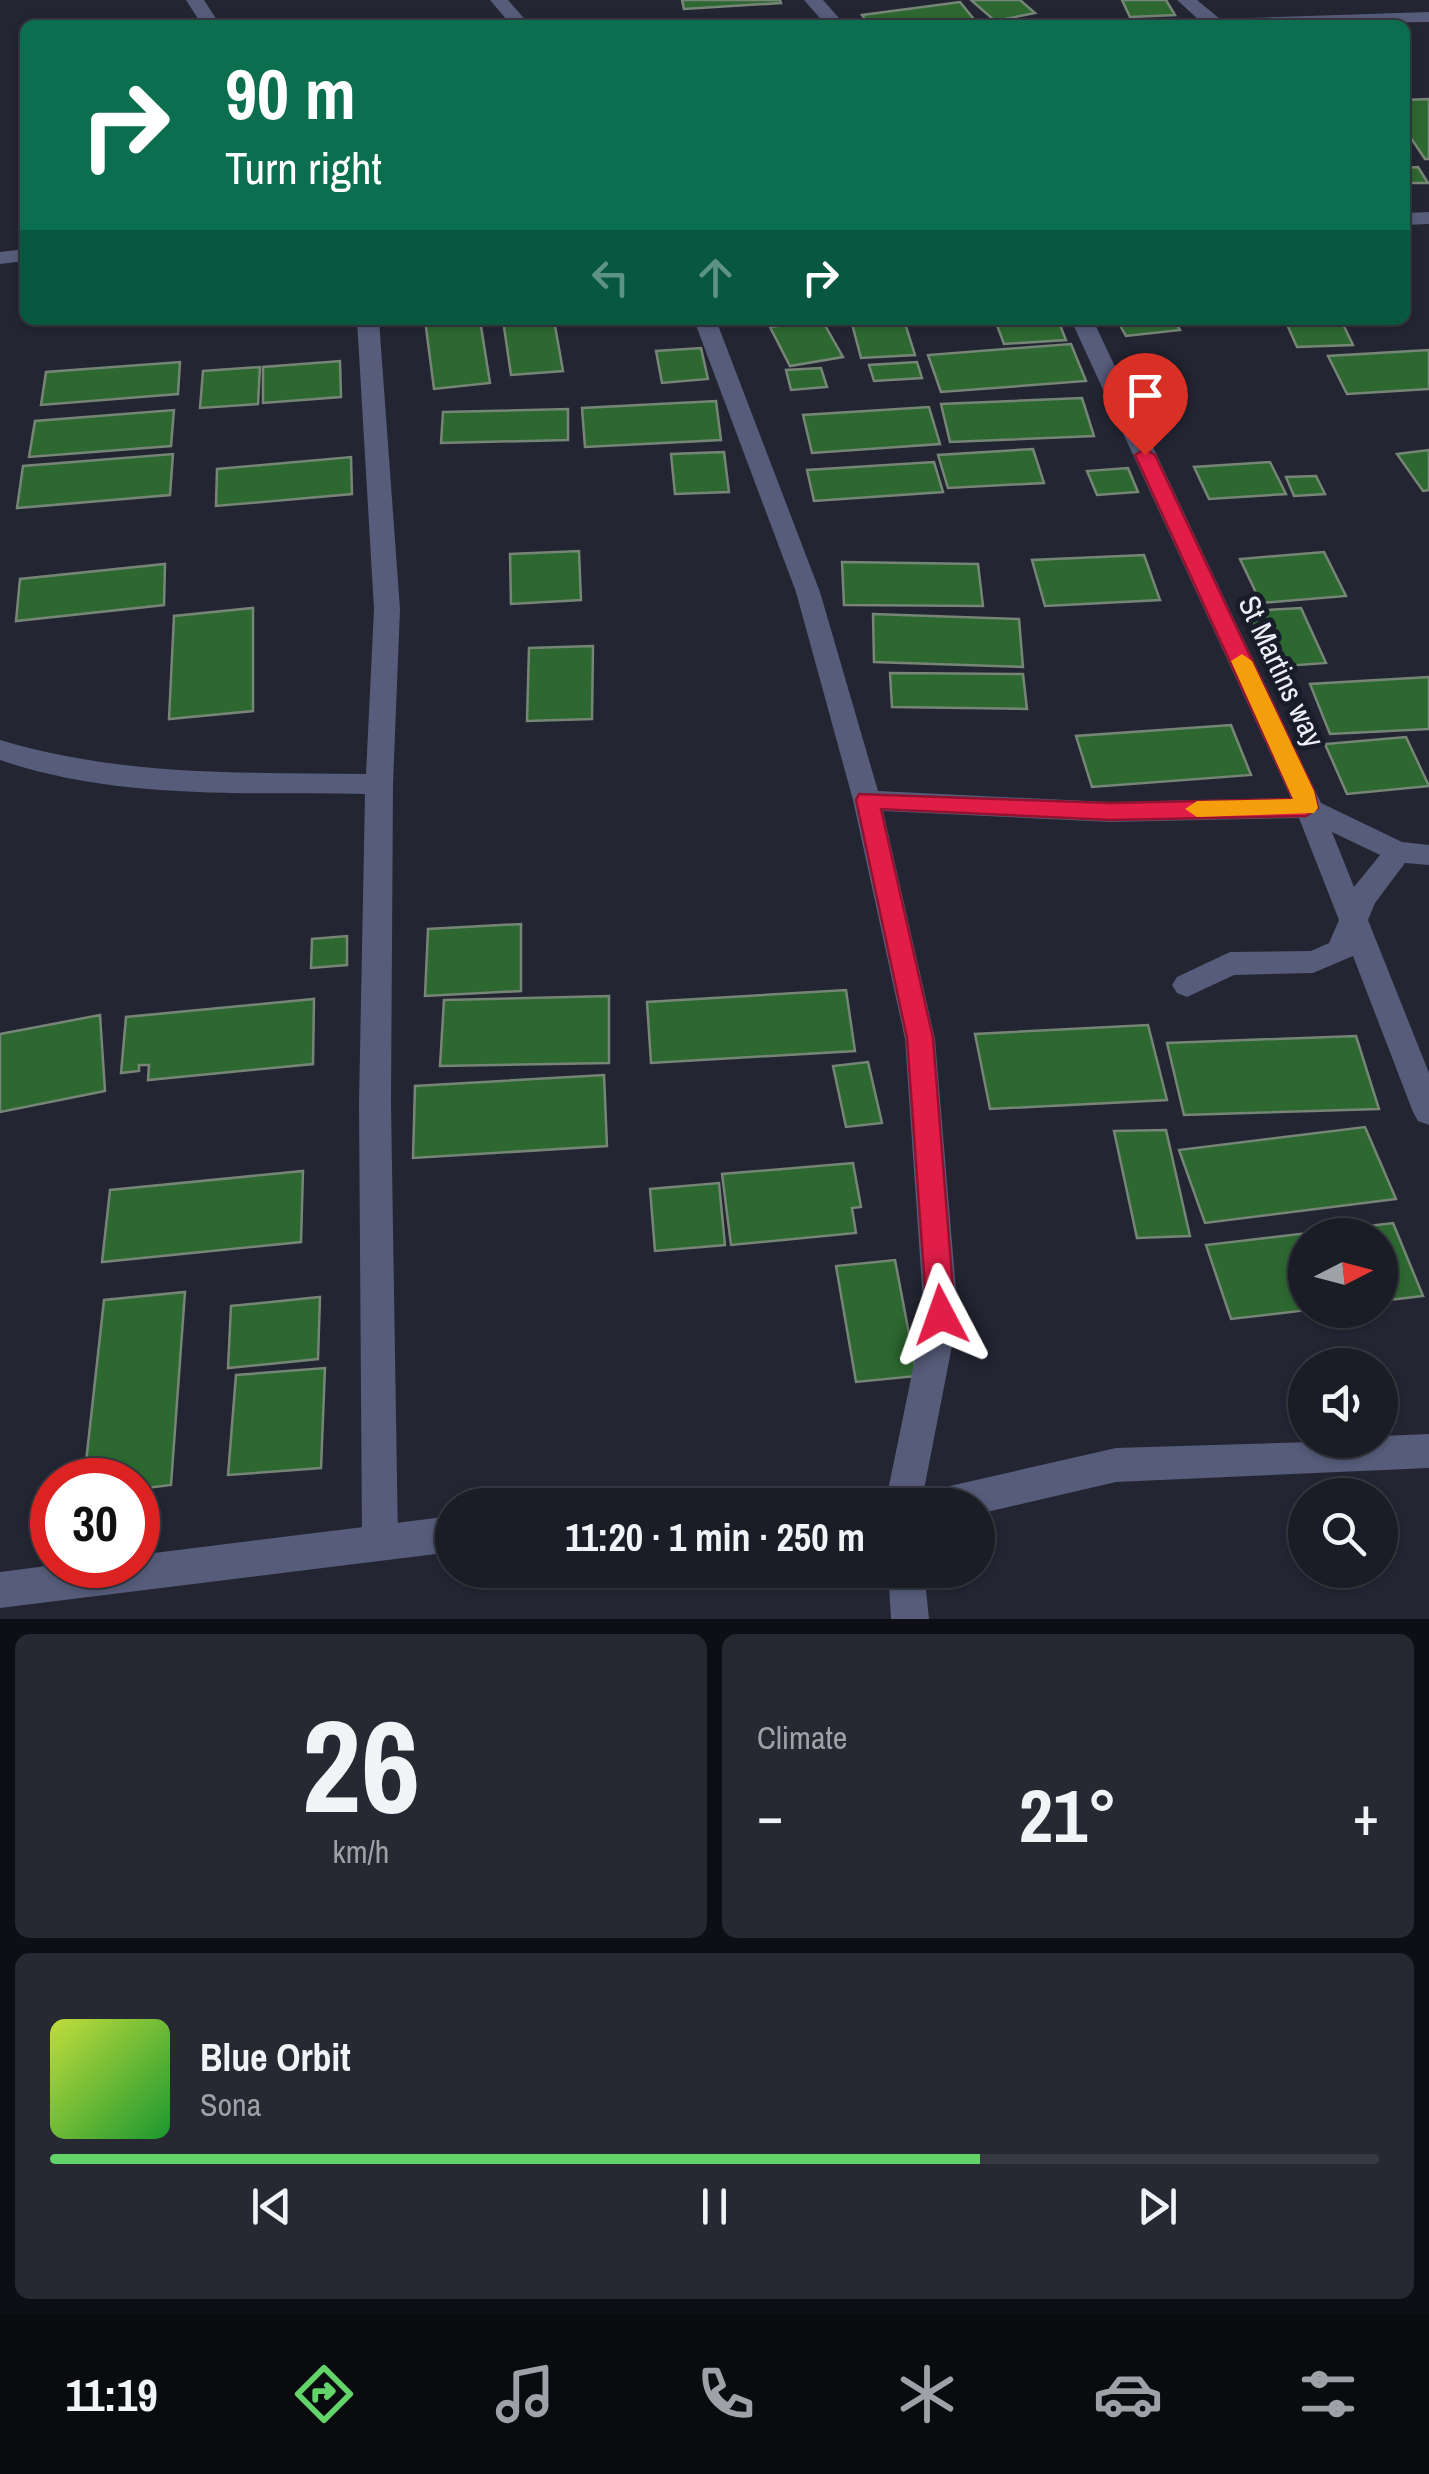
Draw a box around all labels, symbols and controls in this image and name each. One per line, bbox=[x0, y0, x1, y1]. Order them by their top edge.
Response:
text: 90 m bbox=[225, 47, 356, 141]
icon: right bbox=[60, 60, 190, 190]
text: Turn right bbox=[225, 137, 382, 198]
icon: left bbox=[583, 250, 638, 305]
icon: ahead bbox=[688, 250, 743, 305]
icon: right bbox=[793, 250, 848, 305]
pin bbox=[1103, 353, 1188, 456]
icon: arrive bbox=[1118, 368, 1173, 423]
street label: St Martins way bbox=[1229, 589, 1335, 754]
north arrow bbox=[1288, 1218, 1398, 1328]
map controls bbox=[1288, 1218, 1398, 1588]
position arrow bbox=[889, 1263, 993, 1367]
button: sound bbox=[1288, 1348, 1398, 1458]
speed limit sign: 30 bbox=[30, 1458, 160, 1588]
button: search bbox=[1288, 1478, 1398, 1588]
text: 11:20 · 1 min · 250 m bbox=[565, 1512, 865, 1563]
text: 26 bbox=[302, 1677, 420, 1853]
text: Climate bbox=[757, 1716, 847, 1759]
text: 21° bbox=[1019, 1764, 1117, 1865]
text: − bbox=[757, 1778, 783, 1852]
text: + bbox=[1353, 1778, 1379, 1852]
text: km/h bbox=[333, 1830, 389, 1873]
text: Blue Orbit bbox=[200, 2032, 351, 2083]
text: Sona bbox=[200, 2083, 261, 2126]
icon: previous bbox=[244, 2179, 299, 2234]
icon: pause bbox=[687, 2179, 742, 2234]
icon: next bbox=[1130, 2179, 1185, 2234]
icon: directions bbox=[289, 2359, 359, 2429]
icon: music bbox=[490, 2359, 560, 2429]
icon: phone bbox=[691, 2359, 761, 2429]
icon: climate bbox=[892, 2359, 962, 2429]
icon: car bbox=[1093, 2359, 1163, 2429]
icon: filters bbox=[1293, 2359, 1363, 2429]
text: 11:19 bbox=[65, 2364, 158, 2425]

